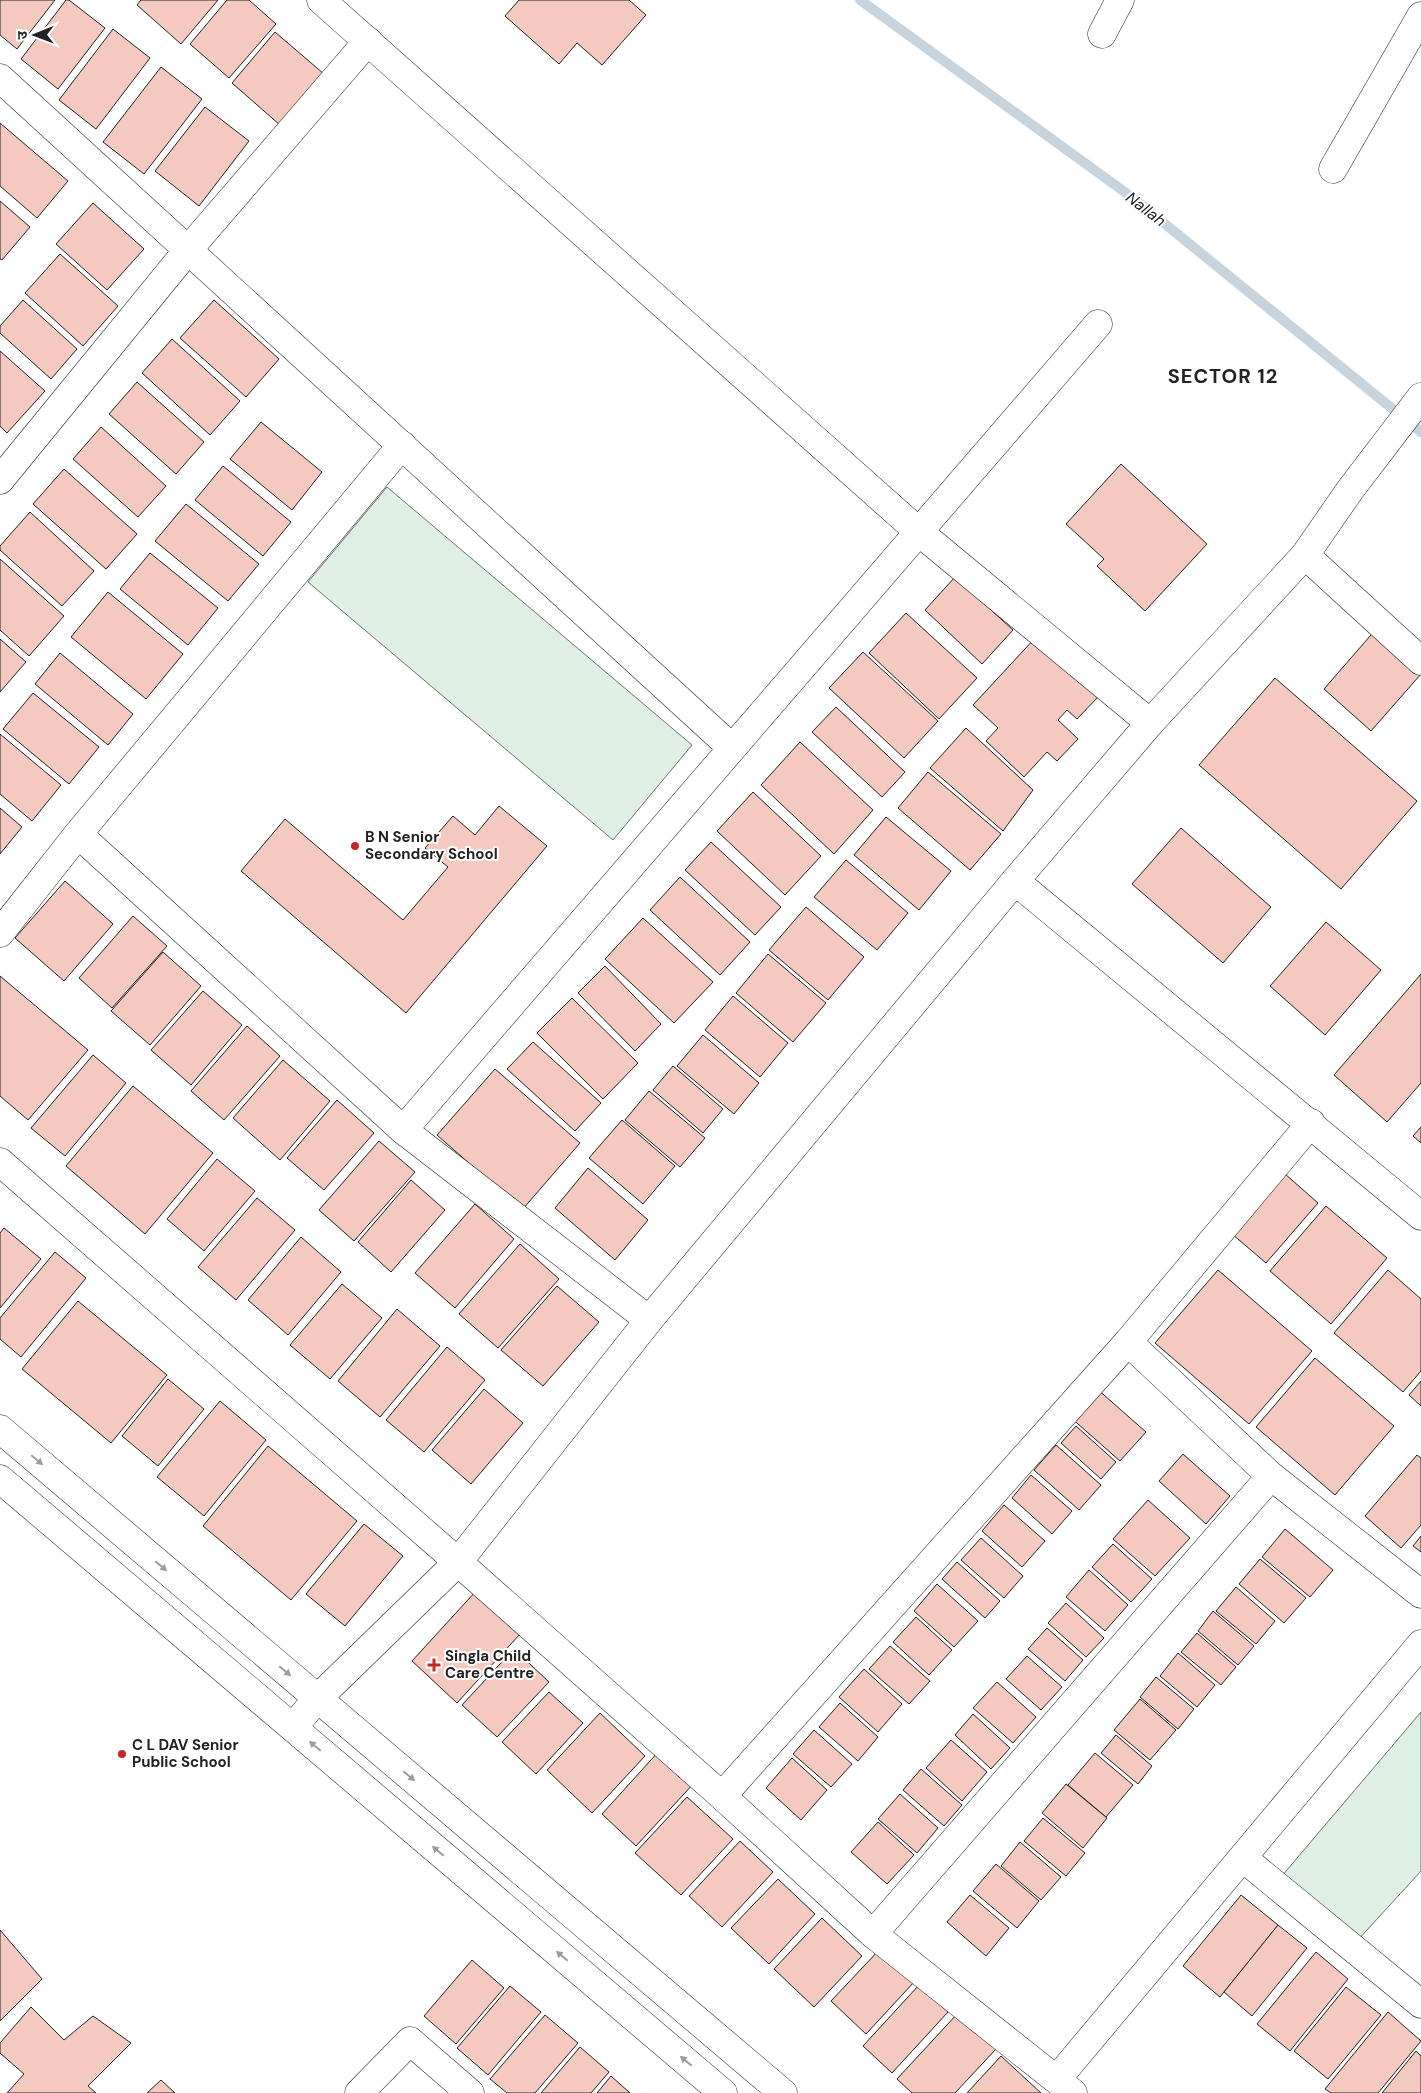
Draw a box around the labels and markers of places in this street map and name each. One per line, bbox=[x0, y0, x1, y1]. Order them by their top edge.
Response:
place label: B N Senior Secondary School bbox=[365, 827, 498, 864]
marker: B N Senior Secondary School bbox=[349, 840, 361, 852]
place label: Singla Child Care Centre bbox=[445, 1646, 534, 1683]
marker: Singla Child Care Centre bbox=[427, 1658, 441, 1672]
place label: C L DAV Senior Public School bbox=[132, 1735, 239, 1772]
marker: C L DAV Senior Public School bbox=[116, 1748, 128, 1760]

